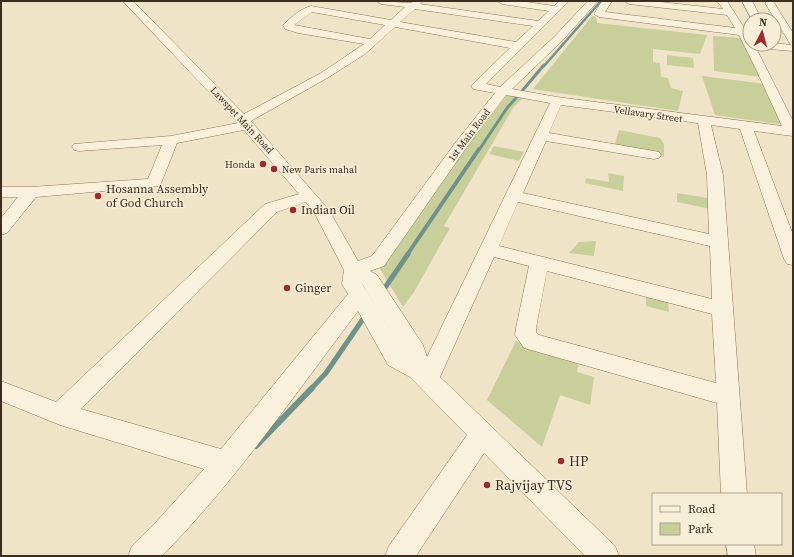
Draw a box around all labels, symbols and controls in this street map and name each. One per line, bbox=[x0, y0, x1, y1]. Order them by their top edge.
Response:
north arrow bbox=[742, 12, 782, 52]
text: N bbox=[758, 15, 768, 30]
street label: Lawspet Main Road bbox=[208, 84, 277, 157]
street label: Vellavary Street bbox=[613, 103, 684, 125]
street label: 1st Main Road bbox=[445, 106, 493, 164]
place label: Honda bbox=[225, 158, 256, 171]
marker: Honda bbox=[258, 159, 268, 169]
place label: New Paris mahal bbox=[282, 163, 357, 176]
marker: New Paris mahal bbox=[269, 164, 279, 174]
place label: Hosanna Assembly of God Church bbox=[106, 181, 209, 211]
marker: Hosanna Assembly of God Church bbox=[93, 191, 103, 201]
place label: Indian Oil bbox=[301, 202, 355, 218]
marker: Indian Oil bbox=[288, 205, 298, 215]
place label: Ginger bbox=[295, 280, 331, 296]
marker: Ginger bbox=[282, 283, 292, 293]
place label: HP bbox=[569, 451, 588, 471]
marker: HP bbox=[556, 456, 566, 466]
place label: Rajvijay TVS bbox=[495, 475, 572, 495]
marker: Rajvijay TVS bbox=[482, 480, 492, 490]
legend bbox=[652, 493, 782, 545]
text: Road bbox=[688, 501, 715, 517]
text: Park bbox=[688, 521, 713, 537]

